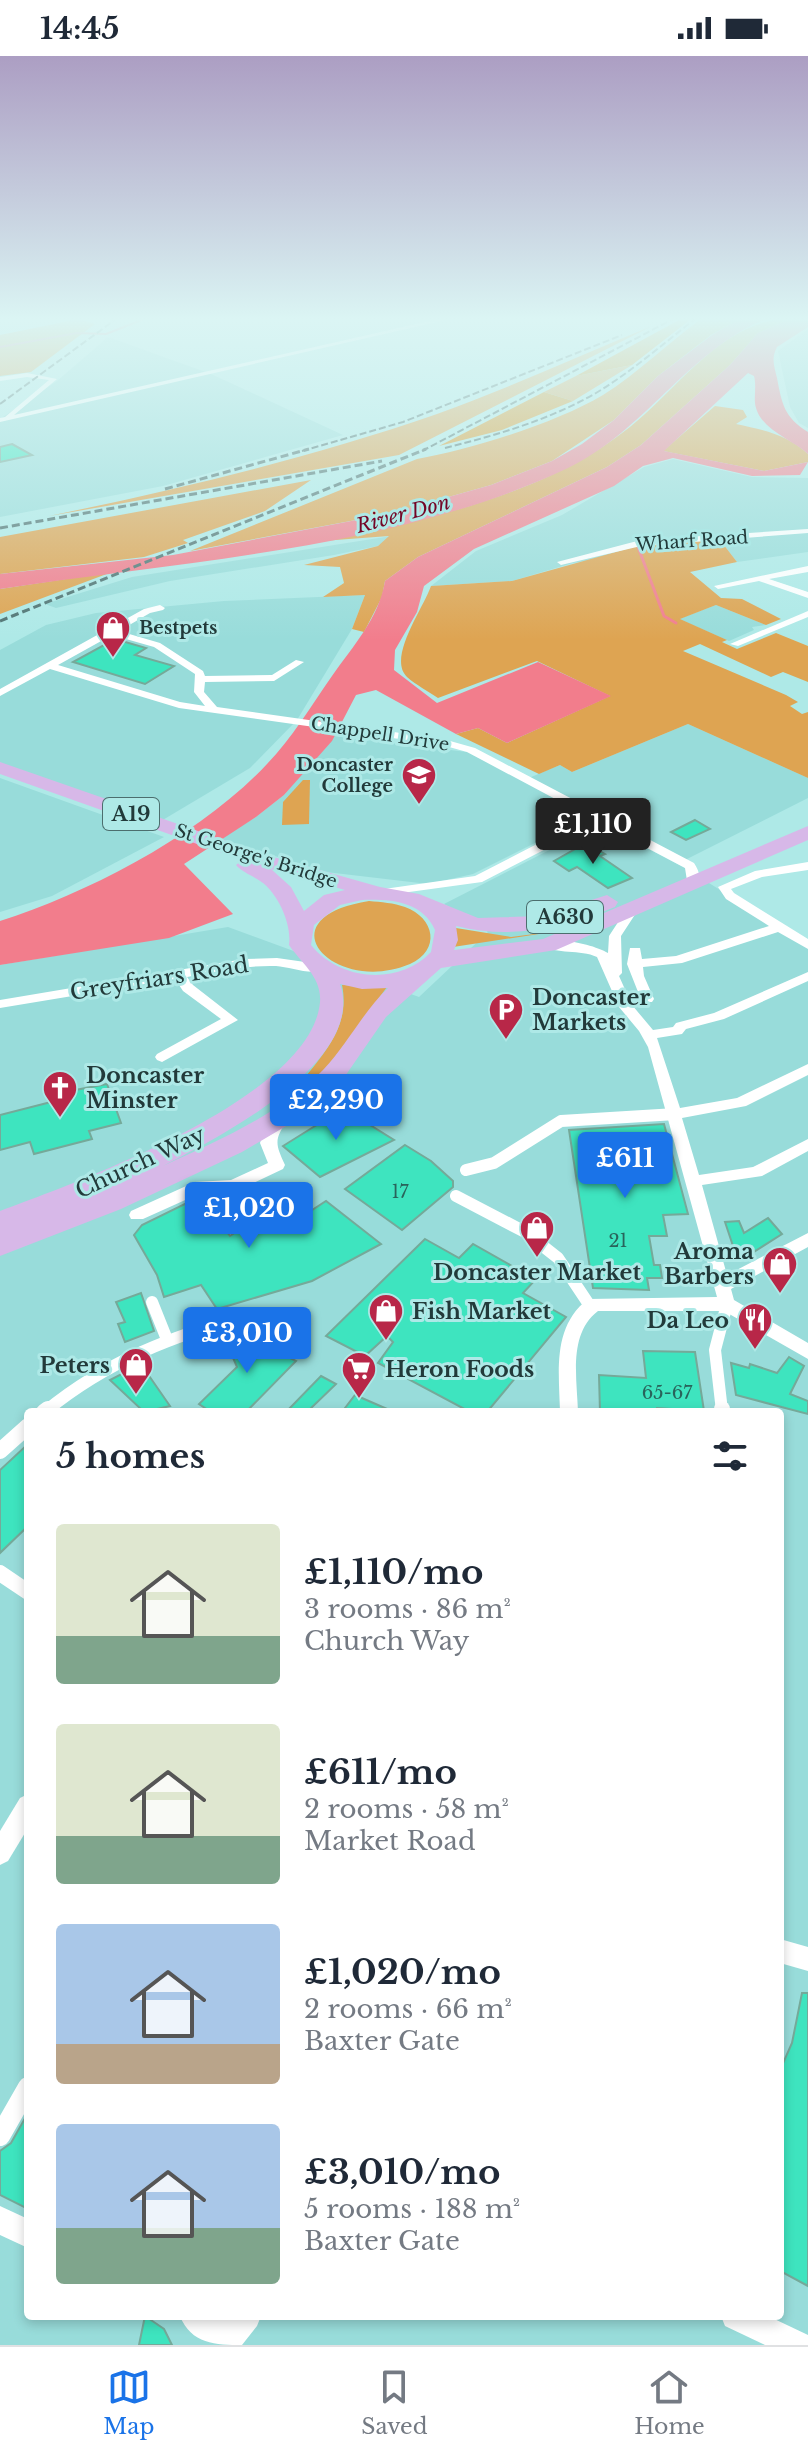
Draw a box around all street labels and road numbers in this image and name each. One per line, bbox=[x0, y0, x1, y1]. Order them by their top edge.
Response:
street label: Wharf Road bbox=[634, 526, 749, 556]
street label: Chappell Drive bbox=[309, 712, 451, 756]
road number: A19 bbox=[103, 798, 159, 830]
street label: St George's Bridge bbox=[172, 819, 340, 893]
road number: A630 bbox=[527, 901, 603, 933]
street label: Greyfriars Road bbox=[68, 951, 250, 1006]
street label: Church Way bbox=[71, 1121, 209, 1204]

